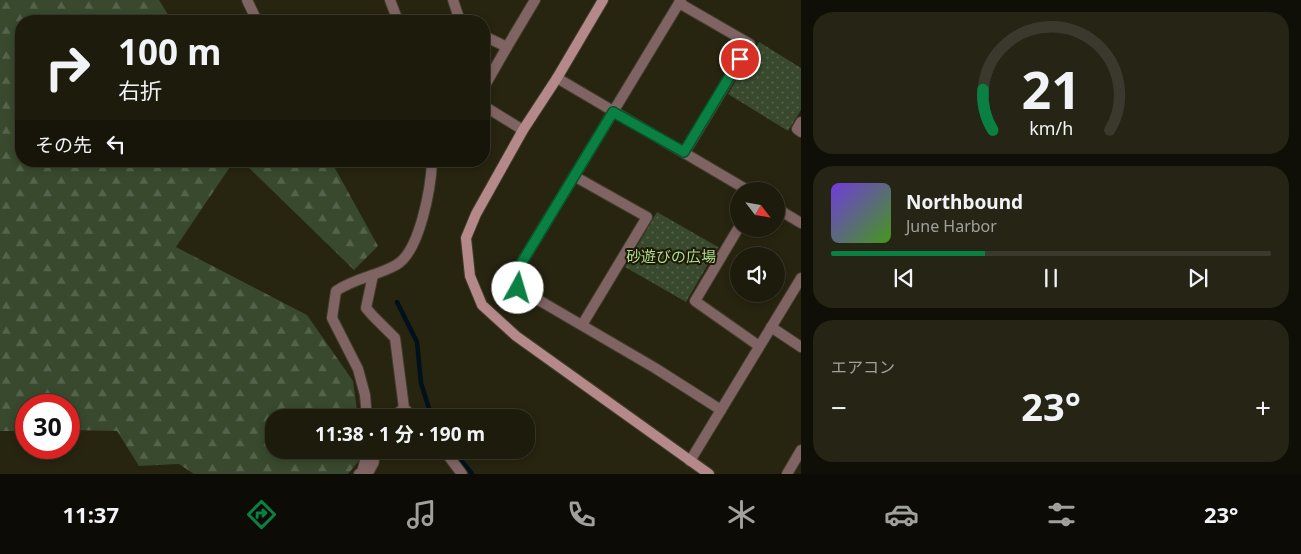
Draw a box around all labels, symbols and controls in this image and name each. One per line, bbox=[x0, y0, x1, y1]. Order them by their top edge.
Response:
text: 100 m bbox=[118, 28, 221, 75]
icon: right bbox=[35, 35, 100, 100]
pin bbox=[719, 38, 761, 80]
icon: arrive bbox=[726, 45, 754, 73]
text: 21 bbox=[1021, 53, 1081, 124]
text: 右折 bbox=[118, 75, 162, 105]
text: km/h bbox=[1029, 116, 1073, 140]
icon: left bbox=[102, 130, 130, 158]
text: その先 bbox=[35, 132, 92, 158]
north arrow bbox=[730, 182, 785, 238]
map controls bbox=[730, 182, 785, 302]
text: Northbound bbox=[906, 189, 1023, 215]
text: June Harbor bbox=[906, 215, 997, 237]
park label: 砂遊びの広場 bbox=[626, 246, 716, 266]
button: sound bbox=[730, 247, 785, 302]
position arrow bbox=[491, 261, 543, 313]
icon: previous bbox=[890, 264, 918, 292]
icon: pause bbox=[1037, 264, 1065, 292]
icon: next bbox=[1184, 264, 1212, 292]
text: エアコン bbox=[831, 356, 895, 378]
text: 23° bbox=[1021, 380, 1081, 432]
text: − bbox=[831, 388, 847, 426]
text: + bbox=[1255, 388, 1271, 426]
speed limit sign: 30 bbox=[15, 394, 80, 459]
text: 11:38 · 1 分 · 190 m bbox=[315, 421, 485, 447]
icon: directions bbox=[244, 497, 279, 532]
icon: music bbox=[404, 497, 439, 532]
icon: phone bbox=[564, 497, 599, 532]
icon: climate bbox=[724, 497, 759, 532]
icon: car bbox=[884, 497, 919, 532]
icon: filters bbox=[1044, 497, 1079, 532]
text: 11:37 bbox=[62, 499, 119, 529]
text: 23° bbox=[1204, 499, 1238, 529]

